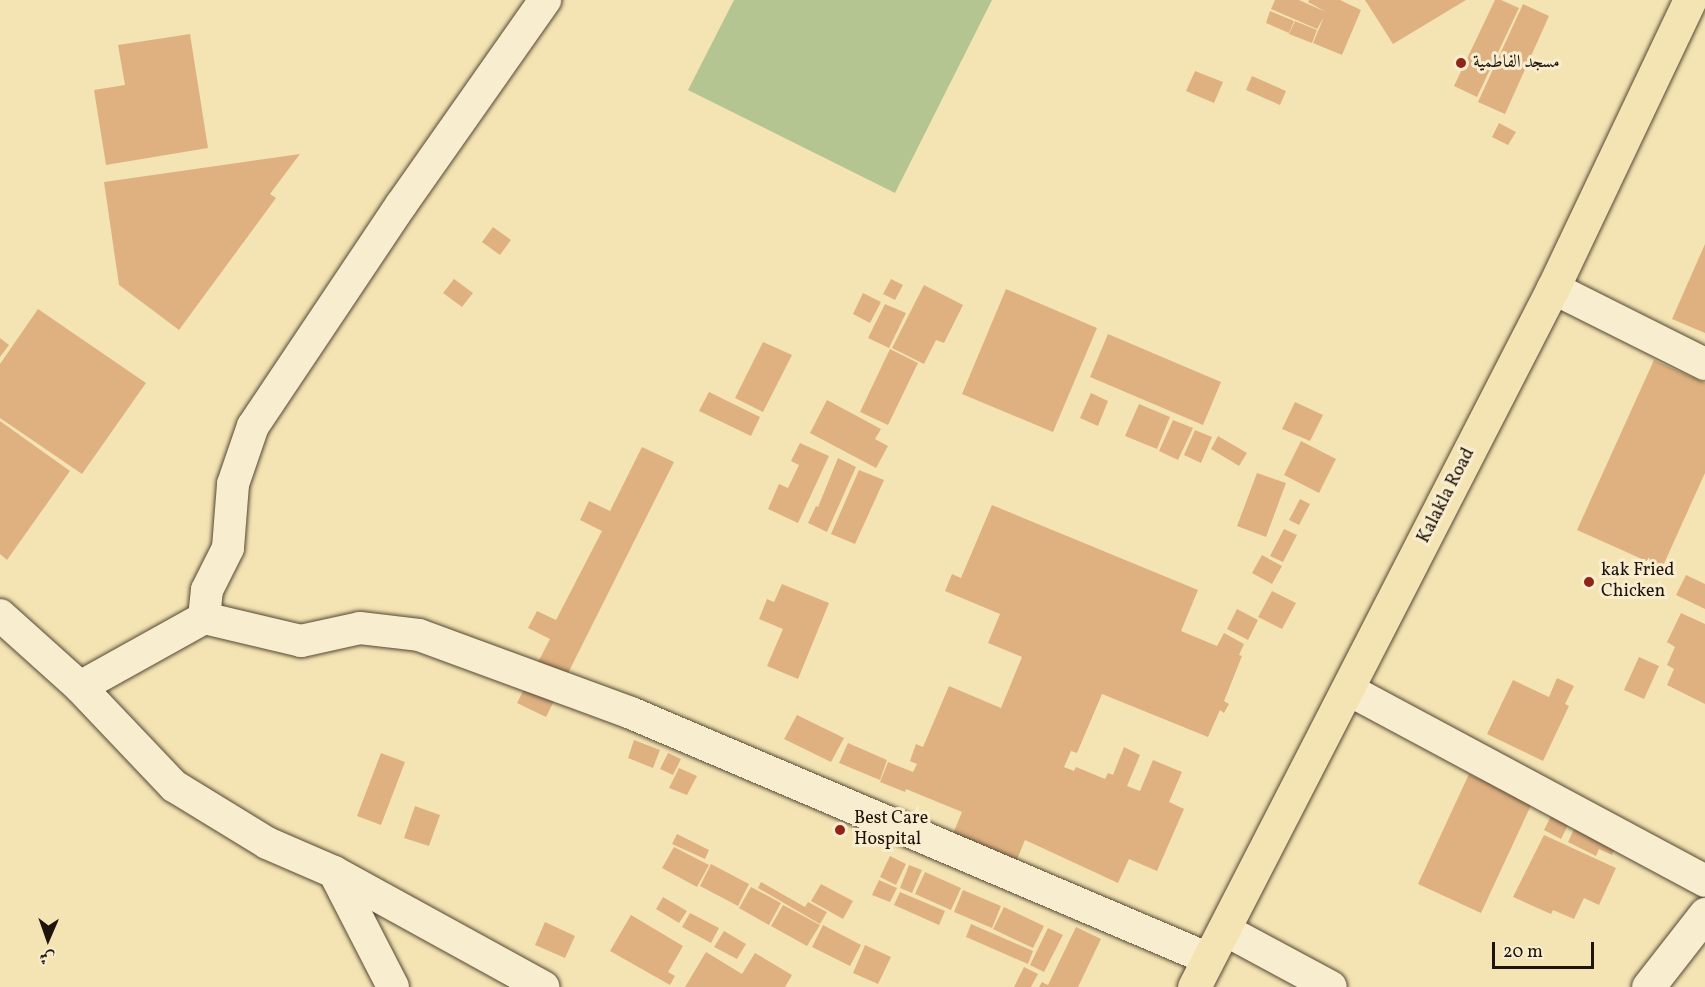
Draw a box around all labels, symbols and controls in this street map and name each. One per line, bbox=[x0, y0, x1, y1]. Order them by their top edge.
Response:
place label: مسجد الفاطمية bbox=[1473, 52, 1560, 74]
marker: مسجد الفاطمية bbox=[1454, 56, 1468, 70]
street label: Kalakla Road bbox=[1414, 445, 1480, 547]
place label: kak Fried Chicken bbox=[1601, 561, 1674, 604]
marker: kak Fried Chicken bbox=[1582, 575, 1596, 589]
place label: Best Care Hospital bbox=[854, 809, 928, 852]
marker: Best Care Hospital bbox=[831, 821, 849, 839]
north arrow bbox=[18, 909, 78, 969]
scale bar bbox=[1495, 930, 1597, 968]
text: 20 m bbox=[1503, 940, 1543, 965]
text: ش bbox=[39, 946, 56, 968]

